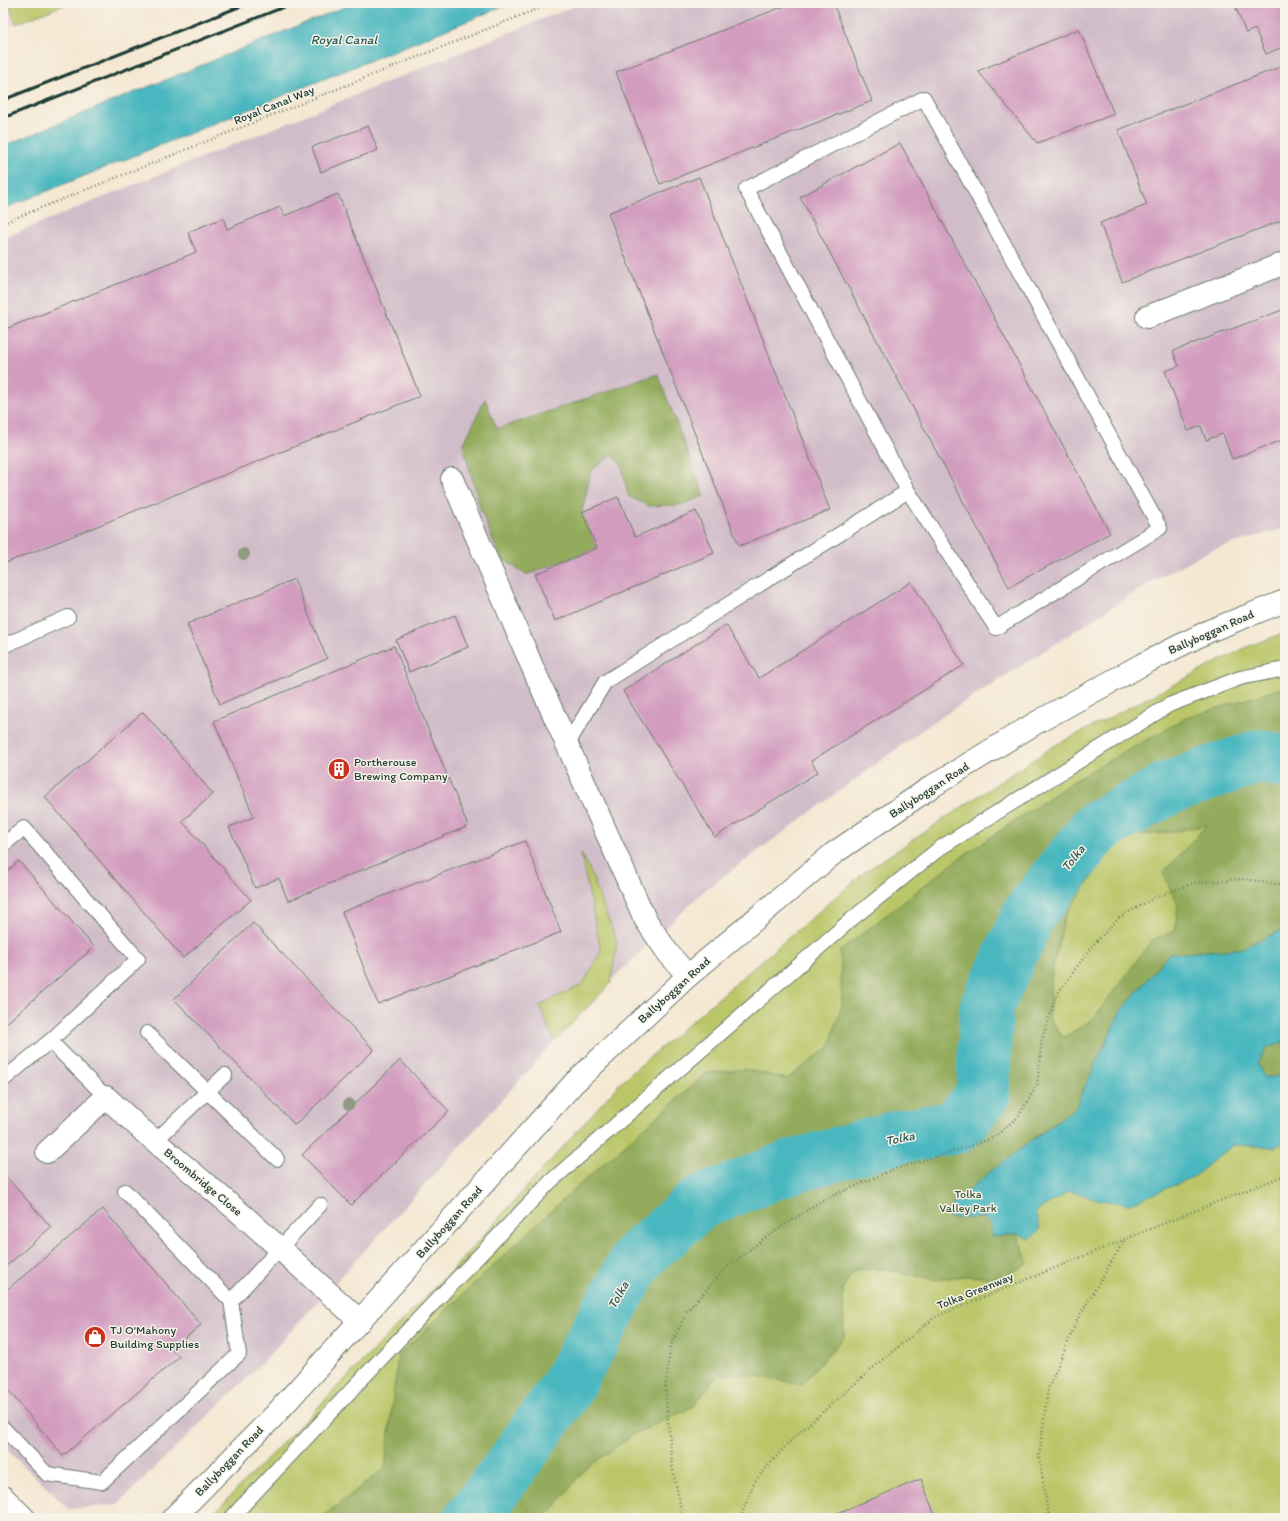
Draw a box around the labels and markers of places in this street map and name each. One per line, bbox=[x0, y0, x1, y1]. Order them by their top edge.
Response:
place label: Portherouse Brewing Company bbox=[354, 755, 448, 783]
building icon: Portherouse Brewing Company bbox=[326, 756, 352, 782]
place label: TJ O'Mahony Building Supplies bbox=[110, 1323, 199, 1351]
shop icon: TJ O'Mahony Building Supplies bbox=[82, 1324, 108, 1350]

